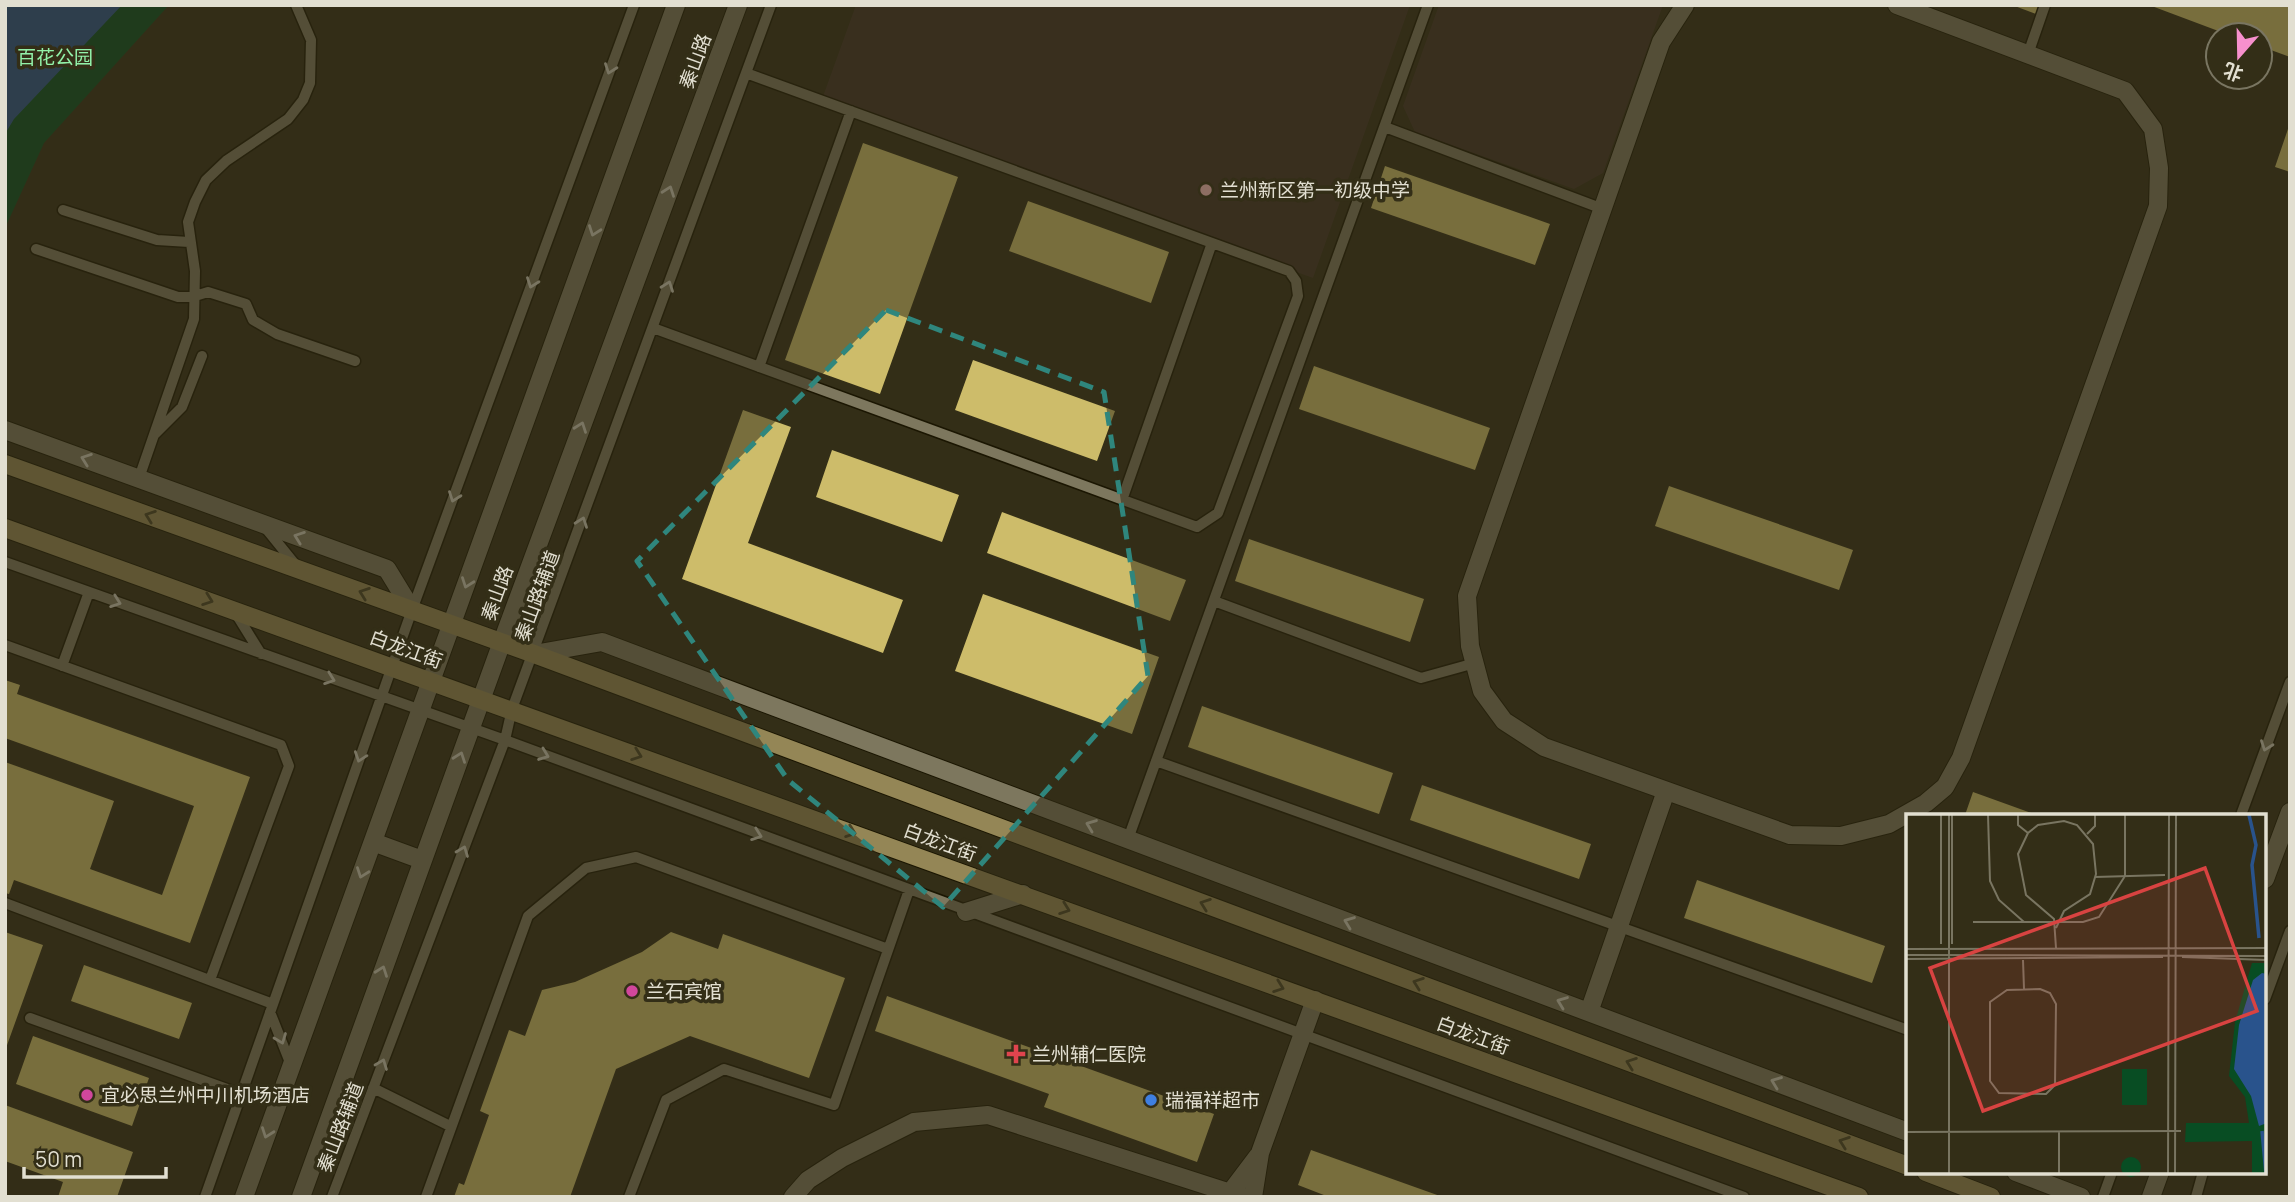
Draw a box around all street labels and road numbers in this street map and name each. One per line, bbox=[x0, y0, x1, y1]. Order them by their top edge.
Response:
street label: 秦山路 bbox=[673, 30, 717, 92]
street label: 秦山路辅道 bbox=[509, 547, 565, 645]
street label: 秦山路 bbox=[475, 562, 519, 624]
street label: 白龙江街 bbox=[366, 624, 446, 674]
street label: 白龙江街 bbox=[900, 817, 980, 867]
street label: 白龙江街 bbox=[1433, 1010, 1513, 1060]
street label: 秦山路辅道 bbox=[311, 1078, 369, 1176]

